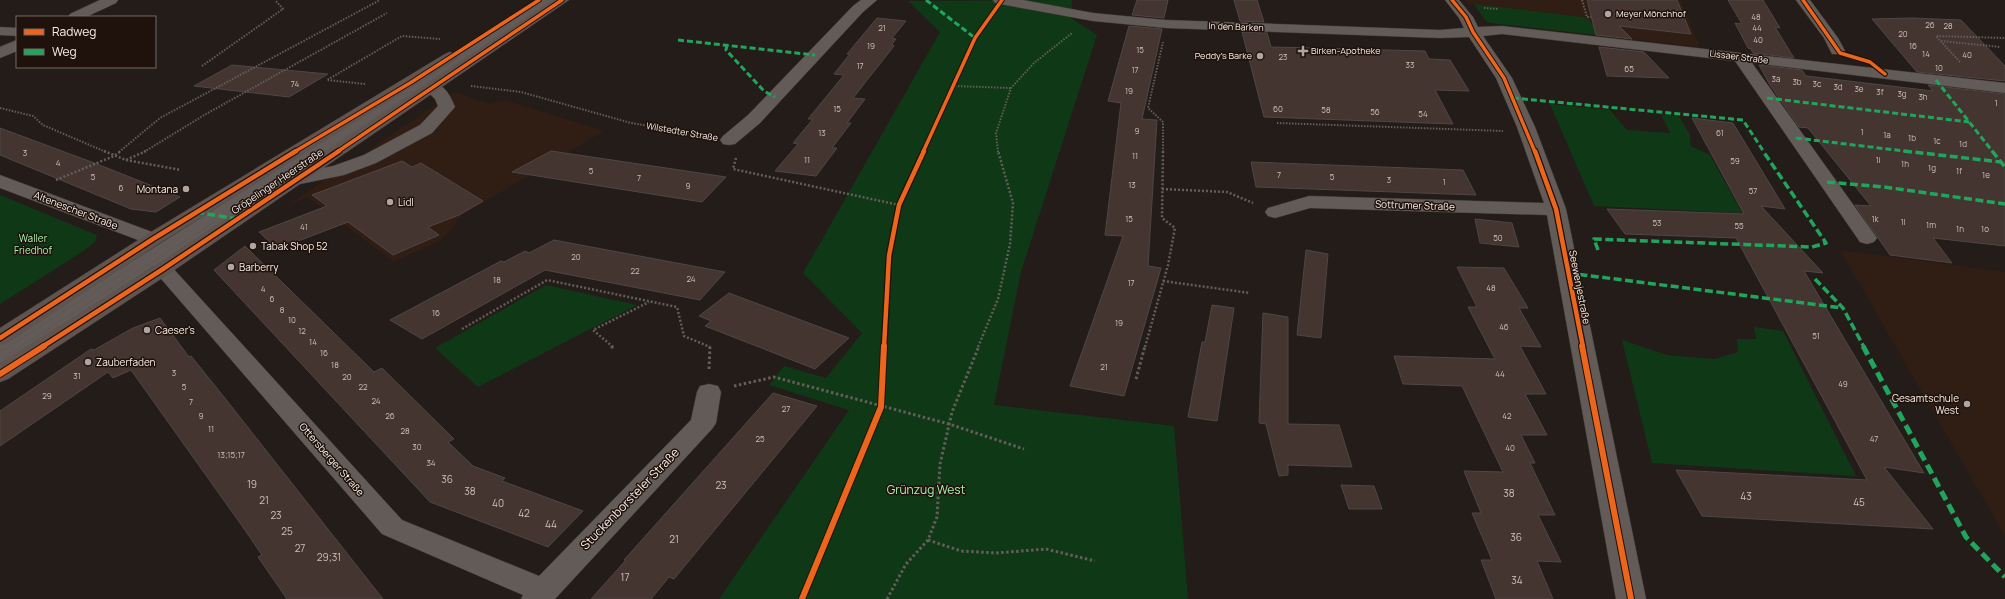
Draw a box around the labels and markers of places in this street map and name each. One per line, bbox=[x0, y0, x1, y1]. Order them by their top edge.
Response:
place label: Meyer Mönchhof bbox=[1616, 7, 1687, 20]
marker: Meyer Mönchhof bbox=[1603, 9, 1613, 19]
place label: Birken-Apotheke bbox=[1311, 44, 1381, 57]
marker: Birken-Apotheke bbox=[1298, 46, 1308, 56]
place label: Peddy's Barke bbox=[1195, 49, 1252, 62]
marker: Peddy's Barke bbox=[1255, 51, 1265, 61]
place label: Montana bbox=[137, 182, 178, 196]
marker: Montana bbox=[181, 184, 191, 194]
place label: Lidl bbox=[398, 195, 414, 209]
marker: Lidl bbox=[385, 197, 395, 207]
place label: Tabak Shop 52 bbox=[261, 239, 328, 253]
marker: Tabak Shop 52 bbox=[248, 241, 258, 251]
place label: Barberry bbox=[239, 260, 279, 274]
marker: Barberry bbox=[226, 262, 236, 272]
place label: Caeser's bbox=[155, 323, 195, 337]
marker: Caeser's bbox=[142, 325, 152, 335]
place label: Zauberfaden bbox=[96, 355, 156, 369]
marker: Zauberfaden bbox=[83, 357, 93, 367]
place label: Gesamtschule West bbox=[1892, 391, 1959, 417]
marker: Gesamtschule West bbox=[1962, 399, 1972, 409]

